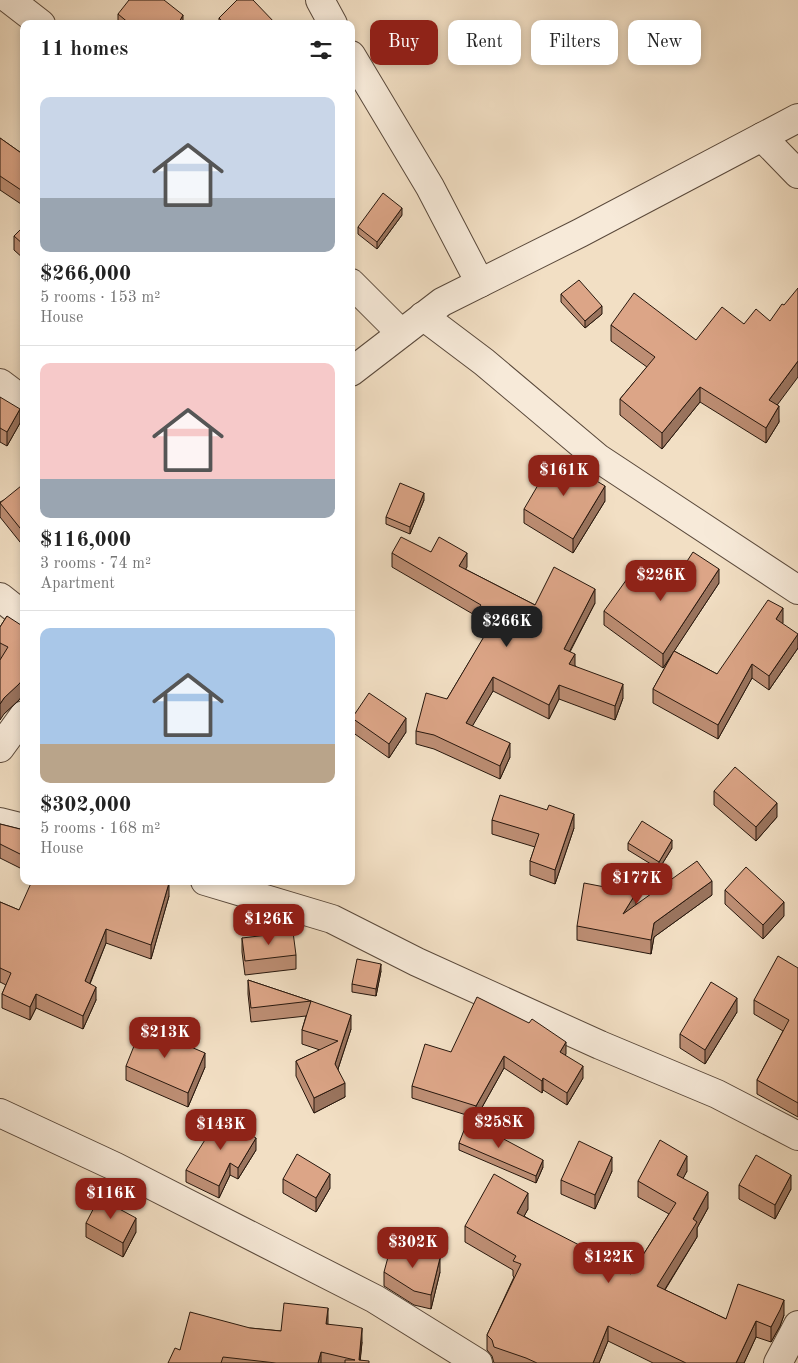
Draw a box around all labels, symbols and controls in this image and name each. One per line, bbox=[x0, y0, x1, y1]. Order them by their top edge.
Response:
chip: Buy bbox=[370, 20, 438, 65]
chip: Rent bbox=[448, 20, 521, 65]
chip: Filters bbox=[531, 20, 618, 65]
chip: New bbox=[628, 20, 701, 65]
icon: filters bbox=[307, 36, 335, 64]
text: 11 homes bbox=[40, 39, 128, 60]
icon: home bbox=[143, 130, 233, 220]
text: $266,000 bbox=[40, 264, 131, 285]
text: 5 rooms · 153 m² bbox=[40, 290, 160, 306]
text: House bbox=[40, 310, 83, 326]
icon: home bbox=[143, 395, 233, 485]
pin: $161K bbox=[529, 454, 599, 497]
text: $161K bbox=[539, 463, 589, 479]
text: $116,000 bbox=[40, 530, 131, 551]
text: 3 rooms · 74 m² bbox=[40, 556, 151, 572]
pin: $226K bbox=[626, 560, 696, 602]
text: $226K bbox=[636, 568, 686, 584]
text: Apartment bbox=[40, 576, 115, 592]
pin: $266K bbox=[472, 606, 542, 648]
text: $266K bbox=[482, 614, 532, 630]
icon: home bbox=[143, 660, 233, 750]
text: $302,000 bbox=[40, 795, 131, 816]
text: 5 rooms · 168 m² bbox=[40, 821, 160, 837]
text: House bbox=[40, 841, 83, 857]
pin: $177K bbox=[602, 862, 672, 905]
text: $177K bbox=[612, 871, 662, 887]
pin: $126K bbox=[234, 904, 304, 946]
text: $126K bbox=[244, 912, 294, 928]
pin: $213K bbox=[130, 1016, 200, 1059]
text: $213K bbox=[140, 1025, 190, 1041]
pin: $258K bbox=[464, 1106, 534, 1149]
pin: $143K bbox=[186, 1108, 256, 1151]
text: $258K bbox=[474, 1115, 524, 1131]
text: $143K bbox=[196, 1117, 246, 1133]
pin: $116K bbox=[76, 1178, 146, 1220]
text: $116K bbox=[86, 1186, 136, 1202]
pin: $302K bbox=[378, 1226, 448, 1269]
text: $302K bbox=[388, 1235, 438, 1251]
pin: $122K bbox=[574, 1242, 644, 1284]
text: $122K bbox=[584, 1250, 634, 1266]

